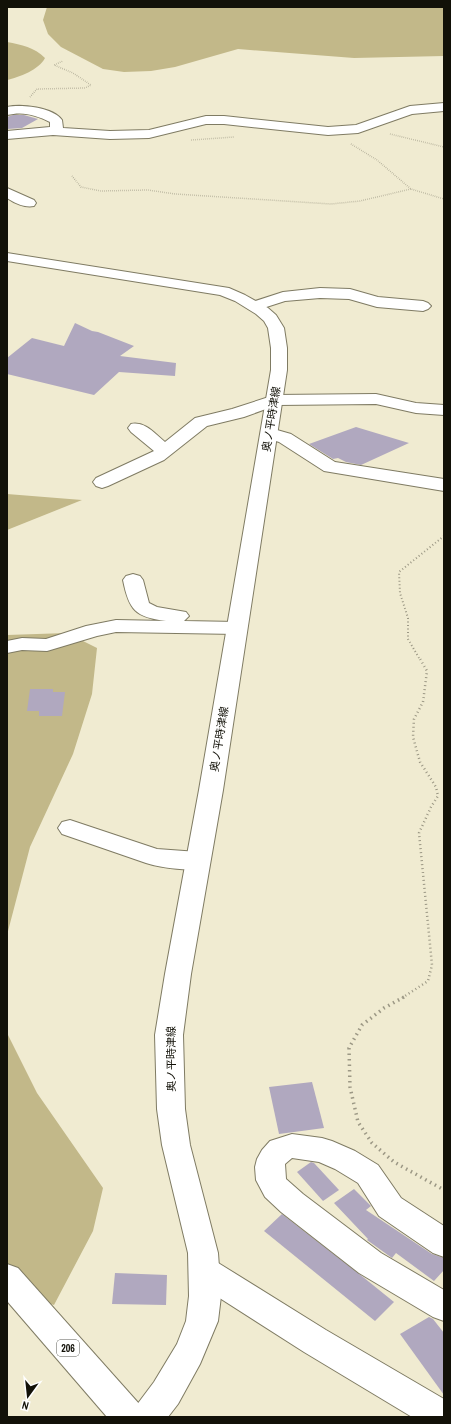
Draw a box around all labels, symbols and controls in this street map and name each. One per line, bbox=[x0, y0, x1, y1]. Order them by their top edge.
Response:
street label: 奥ノ平時津線 bbox=[259, 385, 283, 453]
street label: 奥ノ平時津線 bbox=[207, 705, 231, 773]
street label: 奥ノ平時津線 bbox=[164, 1026, 178, 1092]
road number: 206 bbox=[57, 1340, 79, 1356]
north arrow bbox=[8, 1376, 48, 1416]
text: N bbox=[20, 1398, 30, 1413]

